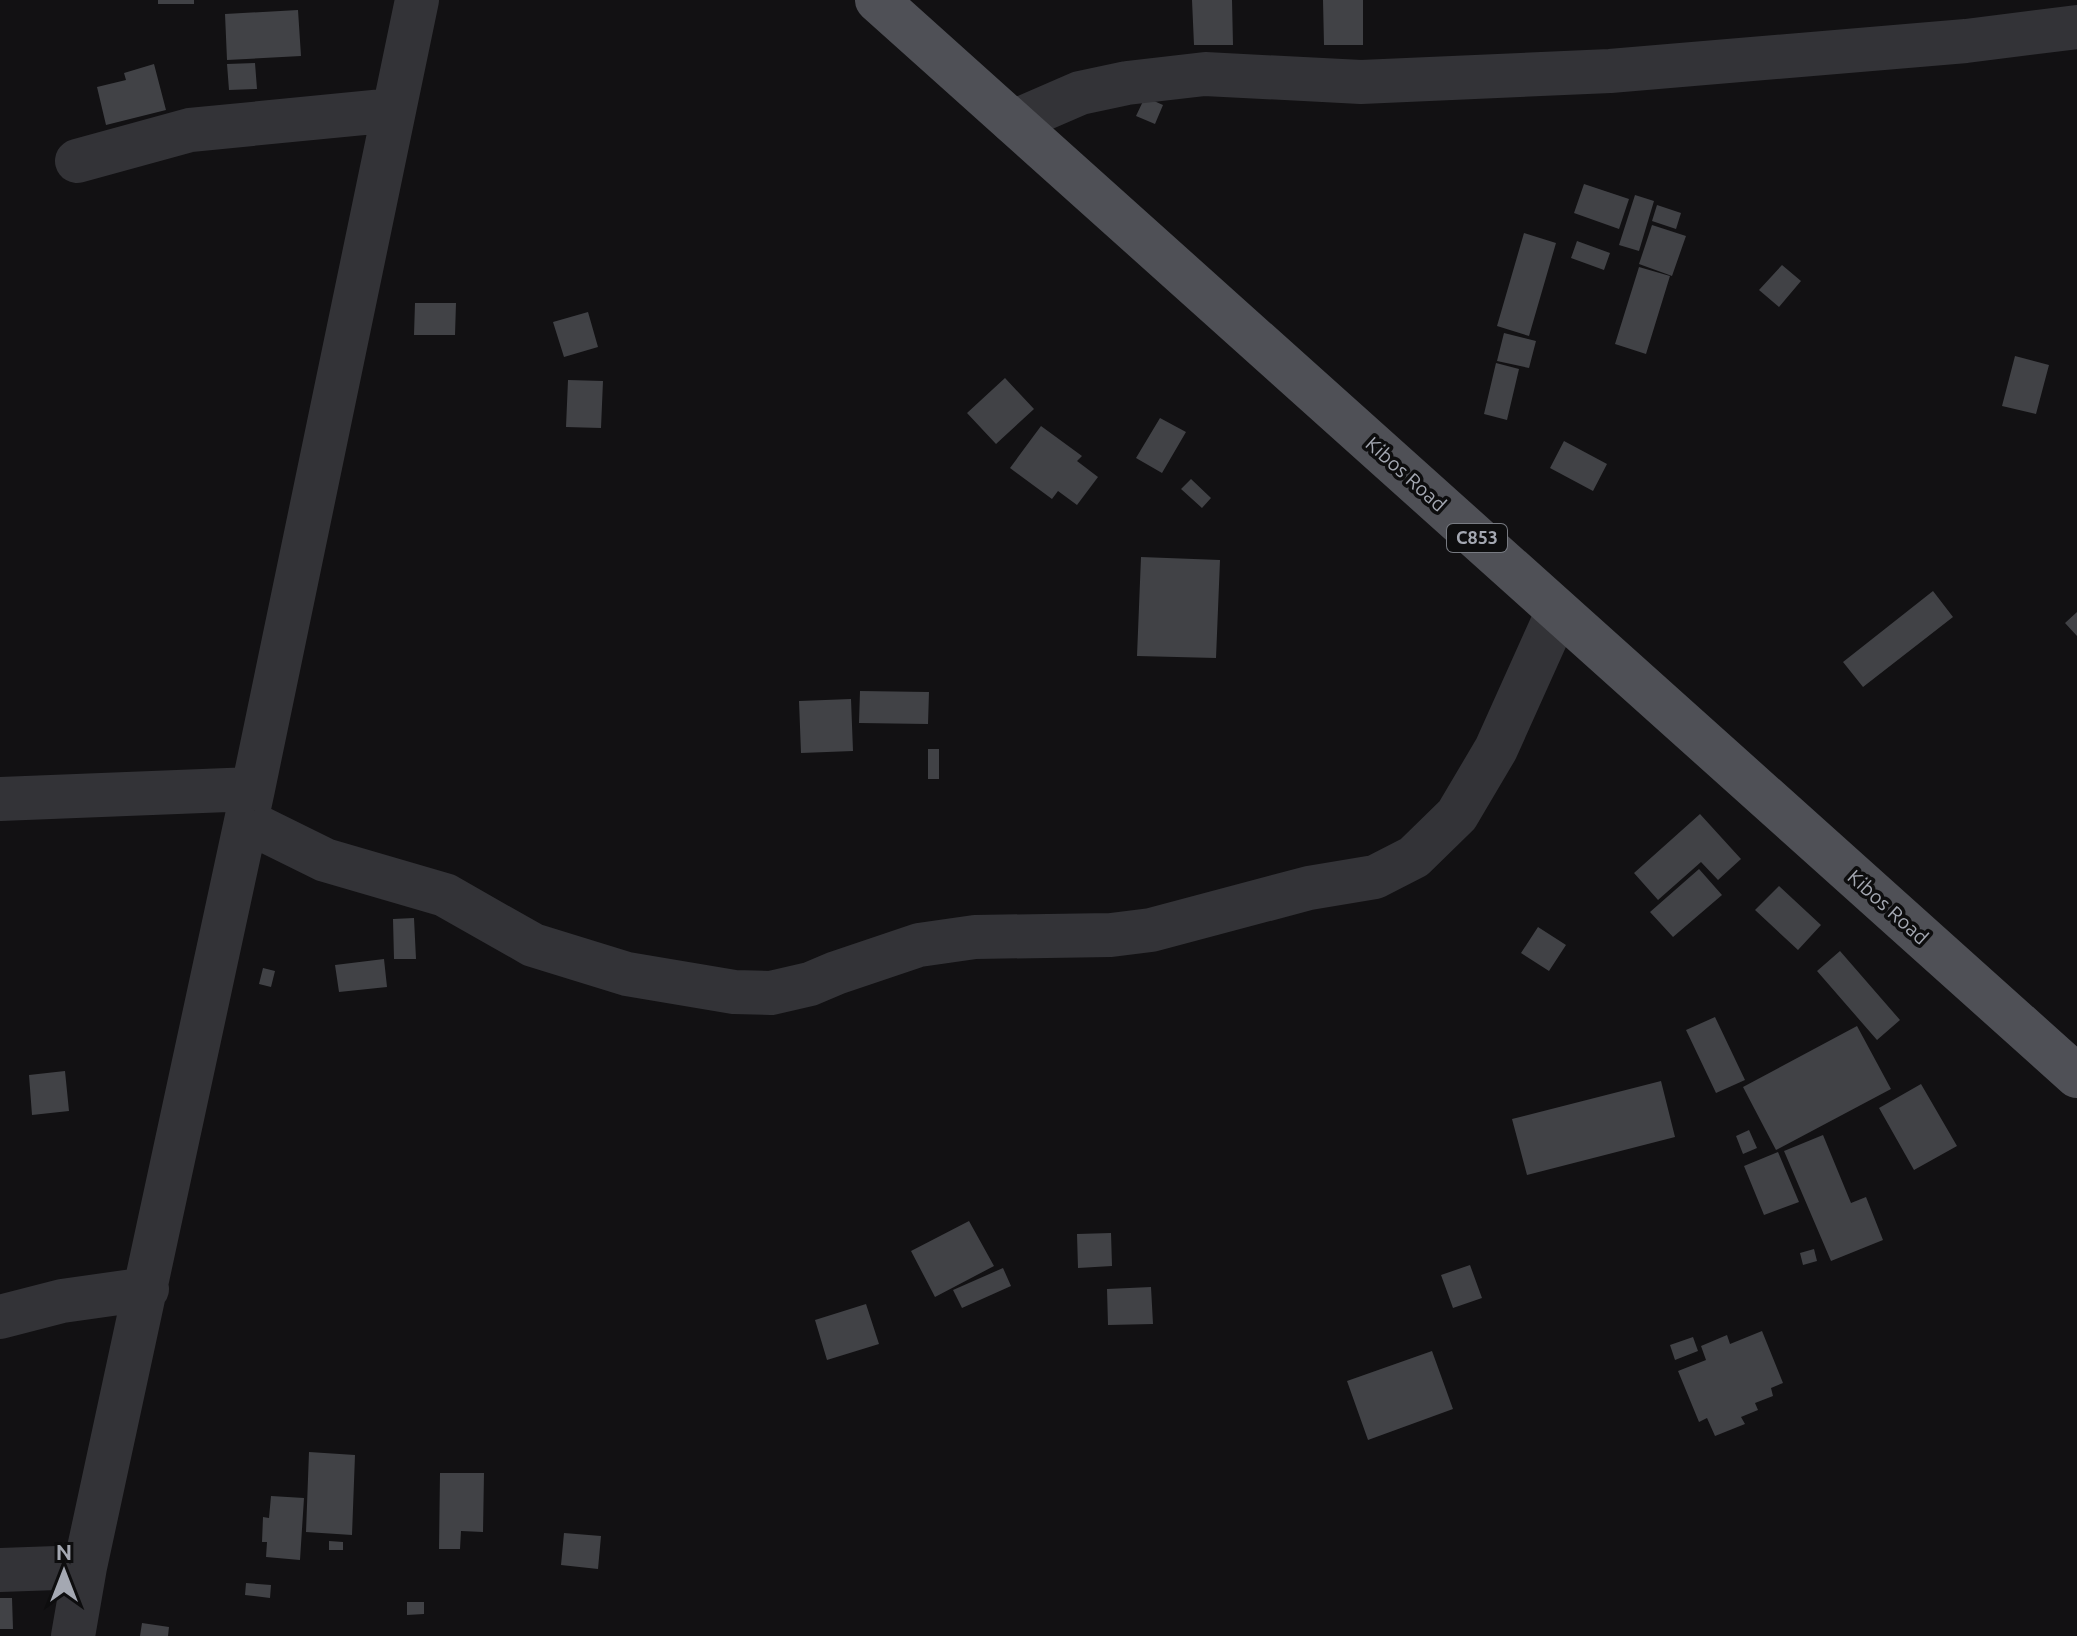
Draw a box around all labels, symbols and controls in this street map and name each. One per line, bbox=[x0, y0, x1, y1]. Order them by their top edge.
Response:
street label: Kibos Road bbox=[1361, 432, 1451, 516]
road number: C853 bbox=[1447, 524, 1507, 552]
street label: Kibos Road bbox=[1843, 865, 1933, 949]
north arrow bbox=[24, 1532, 104, 1612]
text: N bbox=[56, 1539, 72, 1564]

